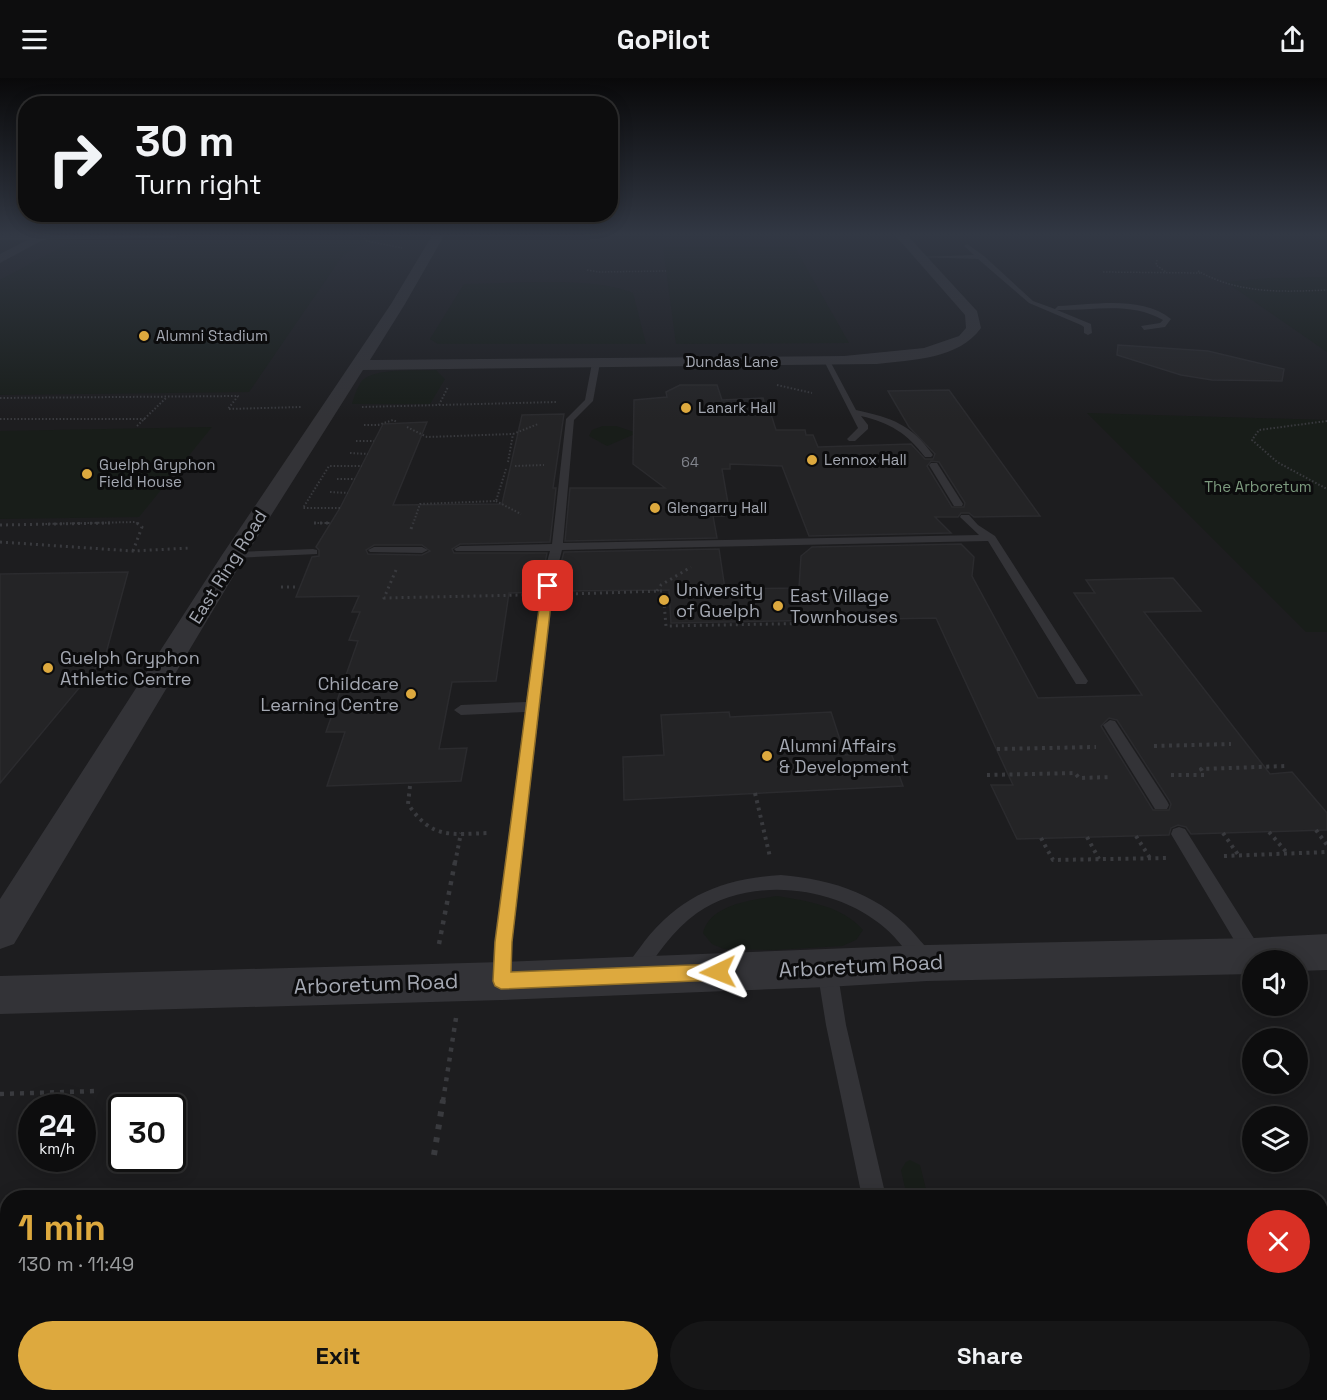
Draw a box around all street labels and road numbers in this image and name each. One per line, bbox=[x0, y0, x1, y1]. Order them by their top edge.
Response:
street label: Dundas Lane bbox=[685, 352, 779, 371]
street label: East Ring Road bbox=[183, 506, 272, 628]
street label: Arboretum Road bbox=[778, 948, 944, 983]
street label: Arboretum Road bbox=[293, 967, 459, 1000]

